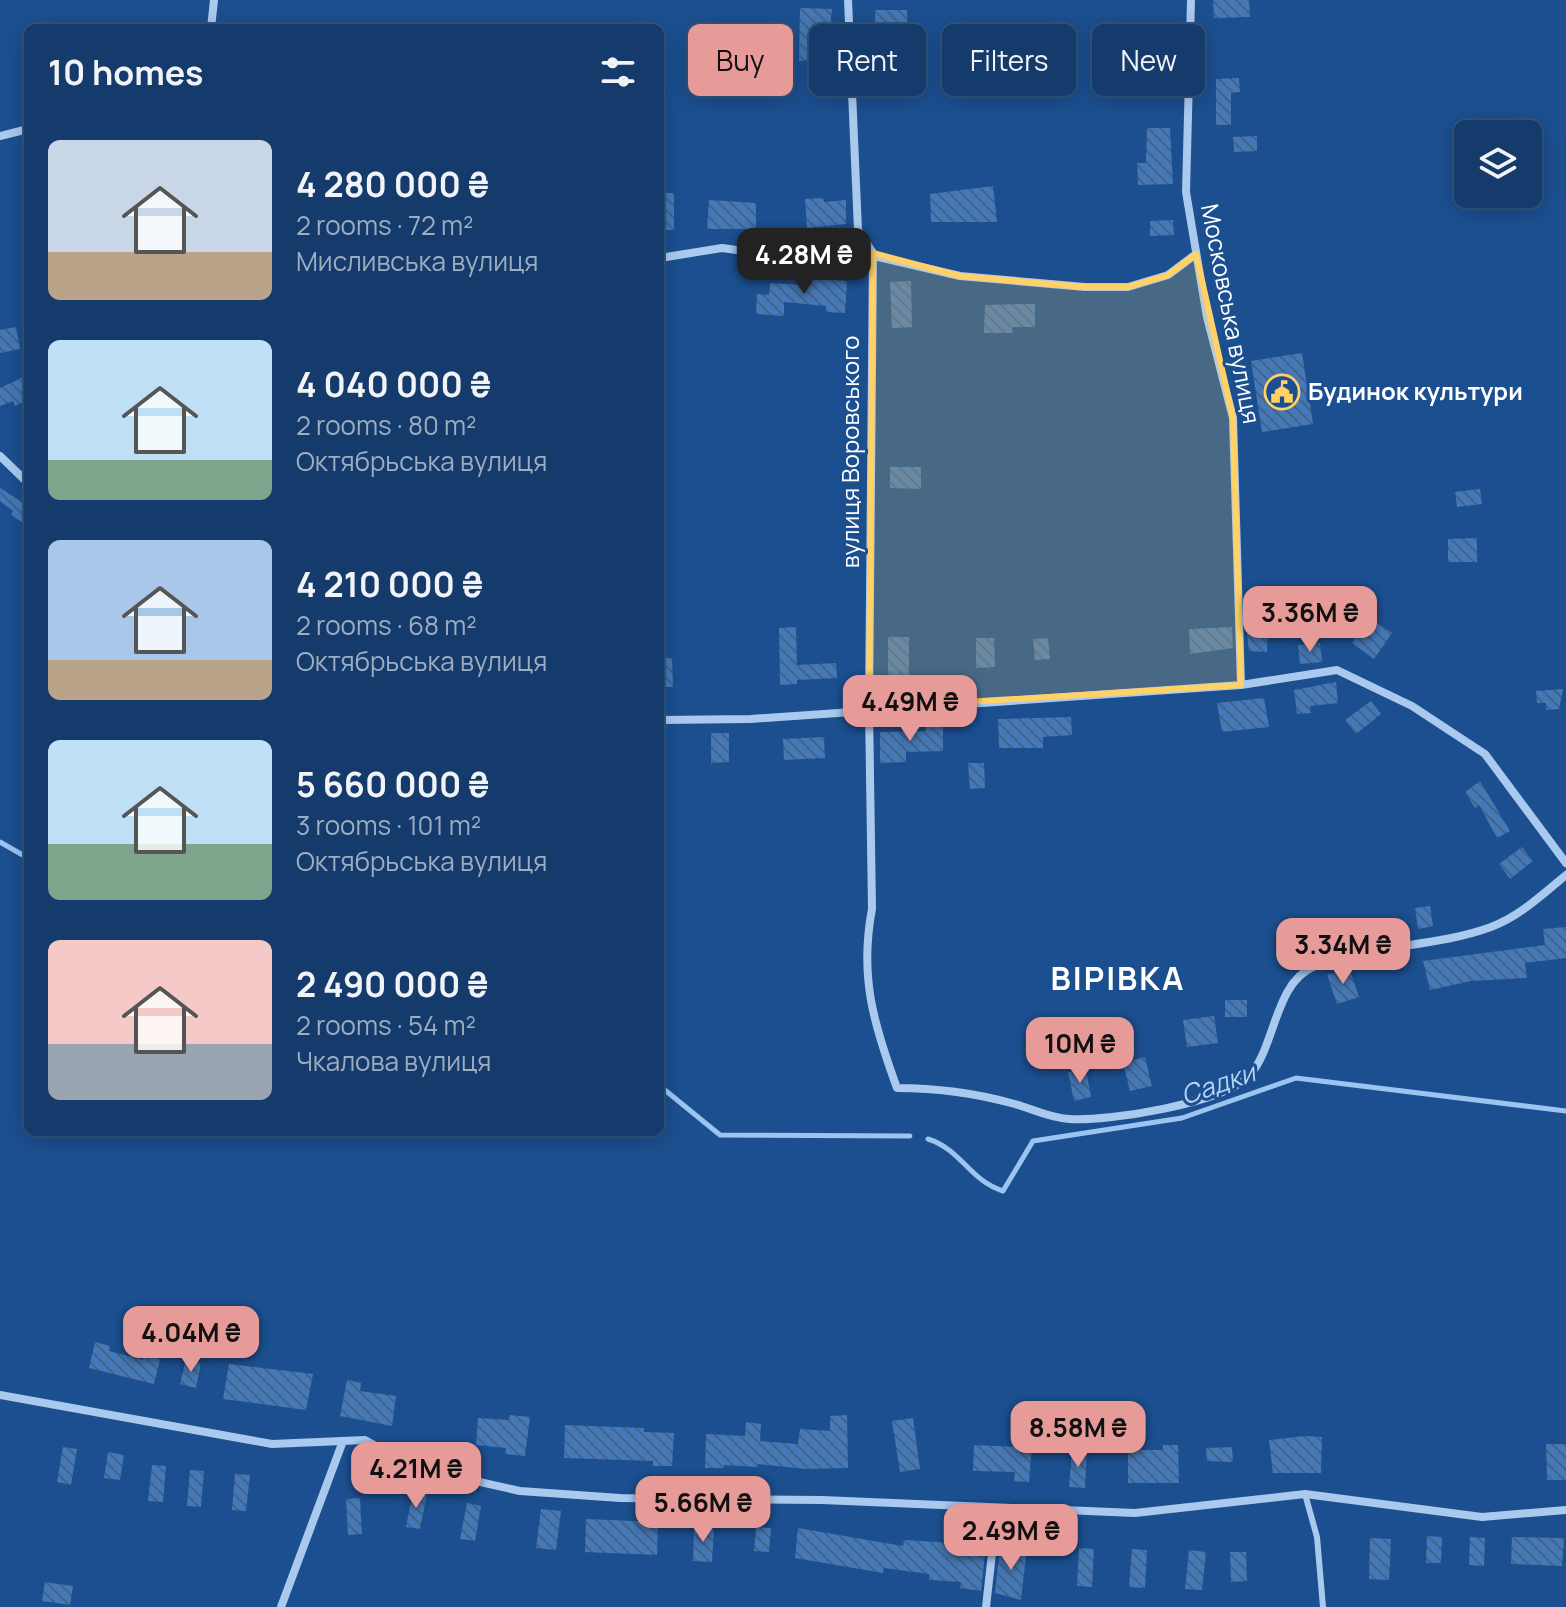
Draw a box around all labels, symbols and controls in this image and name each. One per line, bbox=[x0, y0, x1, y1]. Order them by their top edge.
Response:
chip: Buy bbox=[688, 24, 793, 96]
chip: Rent bbox=[809, 24, 926, 96]
chip: Filters bbox=[942, 24, 1076, 96]
chip: New bbox=[1092, 24, 1205, 96]
text: 10 homes bbox=[48, 49, 204, 95]
icon: filters bbox=[596, 50, 640, 94]
map controls bbox=[1454, 120, 1542, 208]
button: layers bbox=[1454, 120, 1542, 208]
text: 4 280 000 ₴ bbox=[296, 161, 489, 207]
icon: home bbox=[112, 172, 208, 268]
street label: Московська вулиця bbox=[1194, 201, 1269, 426]
text: 2 rooms · 72 m² bbox=[296, 207, 473, 243]
pin: 4.28M ₴ bbox=[730, 228, 878, 296]
text: 4.28M ₴ bbox=[755, 236, 853, 272]
text: Мисливська вулиця bbox=[296, 243, 538, 279]
street label: вулиця Воровського bbox=[833, 336, 866, 568]
text: 4 040 000 ₴ bbox=[296, 361, 491, 407]
icon: home bbox=[112, 372, 208, 468]
public building icon: Будинок культури bbox=[1263, 373, 1301, 411]
place label: Будинок культури bbox=[1308, 374, 1523, 407]
text: 2 rooms · 80 m² bbox=[296, 407, 476, 443]
text: Октябрьська вулиця bbox=[296, 443, 547, 479]
text: 4 210 000 ₴ bbox=[296, 561, 483, 607]
icon: home bbox=[112, 572, 208, 668]
pin: 3.36M ₴ bbox=[1236, 586, 1384, 654]
text: 3.36M ₴ bbox=[1261, 594, 1359, 630]
text: 2 rooms · 68 m² bbox=[296, 607, 477, 643]
text: Октябрьська вулиця bbox=[296, 643, 547, 679]
pin: 4.49M ₴ bbox=[836, 675, 984, 743]
text: 4.49M ₴ bbox=[861, 683, 959, 719]
text: 5 660 000 ₴ bbox=[296, 761, 489, 807]
icon: home bbox=[112, 772, 208, 868]
text: 3 rooms · 101 m² bbox=[296, 807, 481, 843]
text: Октябрьська вулиця bbox=[296, 843, 547, 879]
pin: 3.34M ₴ bbox=[1269, 918, 1417, 986]
text: 3.34M ₴ bbox=[1294, 926, 1392, 962]
district label: ВІРІВКА bbox=[1051, 956, 1185, 1000]
text: 2 490 000 ₴ bbox=[296, 961, 488, 1007]
icon: home bbox=[112, 972, 208, 1068]
text: 2 rooms · 54 m² bbox=[296, 1007, 476, 1043]
pin: 10M ₴ bbox=[1024, 1017, 1136, 1085]
text: 10M ₴ bbox=[1044, 1025, 1116, 1061]
text: Чкалова вулиця bbox=[296, 1043, 491, 1079]
water label: Садки bbox=[1176, 1053, 1262, 1112]
pin: 4.04M ₴ bbox=[117, 1306, 265, 1374]
text: 4.04M ₴ bbox=[141, 1314, 241, 1350]
pin: 8.58M ₴ bbox=[1004, 1401, 1152, 1469]
text: 8.58M ₴ bbox=[1029, 1409, 1127, 1445]
pin: 4.21M ₴ bbox=[342, 1442, 490, 1510]
text: 4.21M ₴ bbox=[369, 1450, 463, 1486]
pin: 5.66M ₴ bbox=[629, 1476, 777, 1544]
text: 5.66M ₴ bbox=[653, 1484, 753, 1520]
pin: 2.49M ₴ bbox=[937, 1504, 1085, 1572]
text: 2.49M ₴ bbox=[962, 1512, 1060, 1548]

